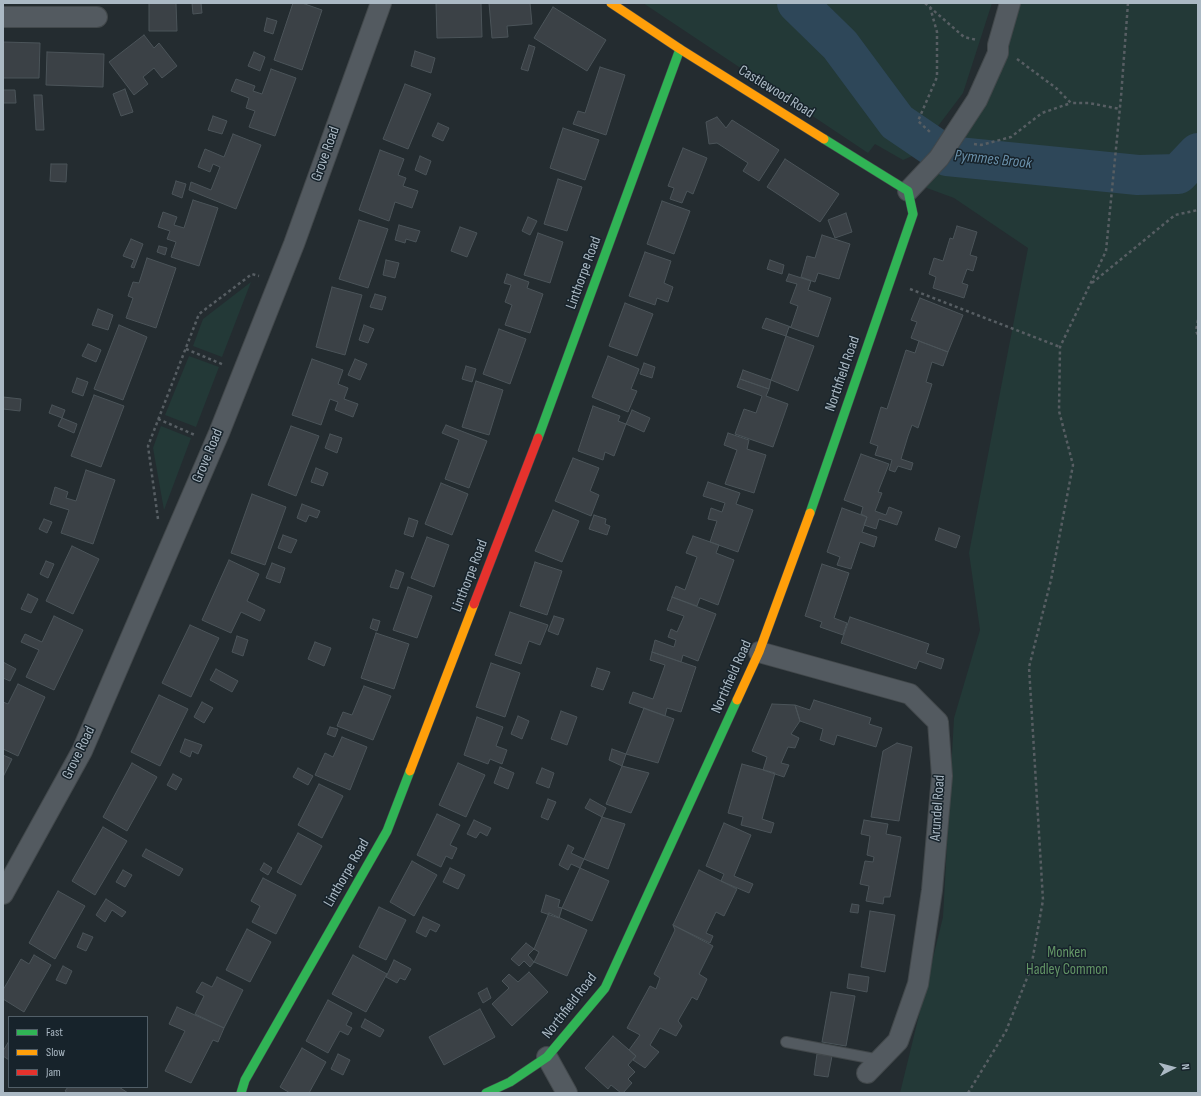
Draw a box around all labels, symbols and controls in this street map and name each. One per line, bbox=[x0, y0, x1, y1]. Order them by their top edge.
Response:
street label: Castlewood Road bbox=[735, 62, 817, 122]
street label: Grove Road bbox=[308, 124, 344, 184]
water label: Pymmes Brook bbox=[953, 146, 1033, 174]
street label: Linthorpe Road bbox=[563, 234, 605, 312]
street label: Northfield Road bbox=[822, 334, 864, 414]
street label: Grove Road bbox=[189, 426, 227, 486]
street label: Linthorpe Road bbox=[448, 537, 492, 615]
street label: Northfield Road bbox=[708, 638, 756, 716]
street label: Grove Road bbox=[58, 724, 100, 782]
street label: Arundel Road bbox=[927, 774, 949, 842]
street label: Linthorpe Road bbox=[320, 836, 374, 910]
park label: Monken Hadley Common bbox=[1026, 944, 1108, 979]
street label: Northfield Road bbox=[539, 970, 601, 1042]
legend bbox=[8, 1016, 148, 1088]
text: Fast bbox=[46, 1025, 63, 1040]
text: Slow bbox=[46, 1045, 65, 1060]
north arrow bbox=[1153, 1048, 1193, 1088]
text: N bbox=[1179, 1063, 1192, 1070]
text: Jam bbox=[46, 1065, 61, 1080]

